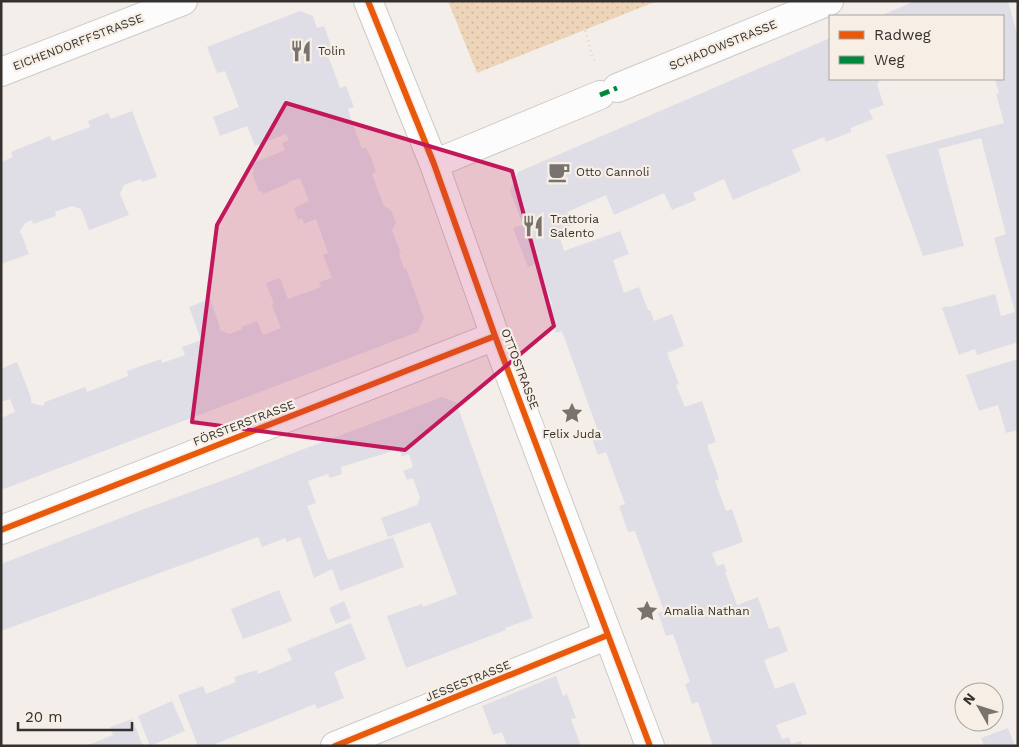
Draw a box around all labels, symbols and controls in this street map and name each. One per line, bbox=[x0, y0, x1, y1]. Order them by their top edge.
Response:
street label: EICHENDORFFSTRASSE bbox=[11, 11, 145, 73]
legend bbox=[829, 15, 1004, 80]
street label: SCHADOWSTRASSE bbox=[667, 17, 779, 73]
text: Radweg bbox=[874, 26, 931, 44]
restaurant icon: Tolin bbox=[288, 38, 314, 64]
place label: Tolin bbox=[318, 44, 345, 58]
text: Weg bbox=[874, 51, 905, 69]
cafe icon: Otto Cannoli bbox=[546, 159, 572, 185]
place label: Otto Cannoli bbox=[576, 165, 650, 179]
place label: Trattoria Salento bbox=[550, 212, 599, 240]
restaurant icon: Trattoria Salento bbox=[520, 213, 546, 239]
street label: OTTOSTRASSE bbox=[498, 327, 542, 412]
street label: FÖRSTERSTRASSE bbox=[191, 397, 297, 449]
place icon: Felix Juda bbox=[559, 400, 585, 426]
place label: Felix Juda bbox=[543, 427, 602, 441]
place icon: Amalia Nathan bbox=[634, 598, 660, 624]
place label: Amalia Nathan bbox=[664, 604, 750, 618]
street label: JESSESTRASSE bbox=[423, 657, 513, 705]
north arrow bbox=[954, 682, 1004, 732]
text: N bbox=[959, 690, 978, 708]
scale bar bbox=[18, 700, 131, 732]
text: 20 m bbox=[25, 708, 63, 726]

